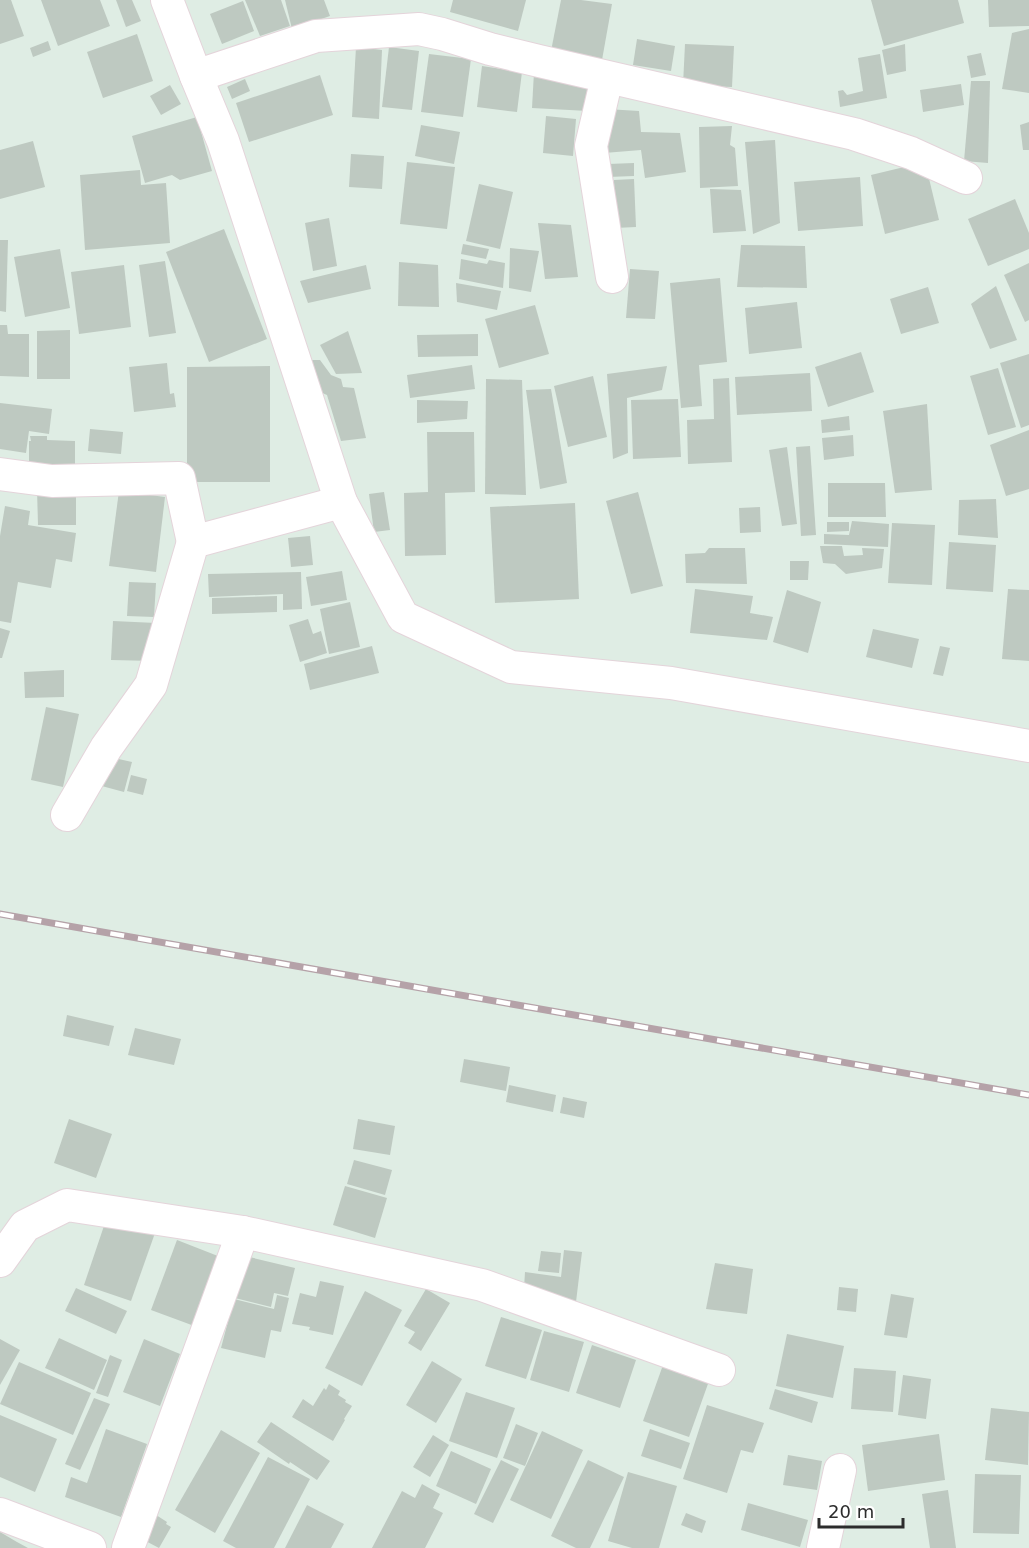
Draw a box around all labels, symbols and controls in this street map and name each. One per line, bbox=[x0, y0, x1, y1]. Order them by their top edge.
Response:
scale bar bbox=[819, 1491, 903, 1529]
text: 20 m bbox=[828, 1501, 874, 1522]

